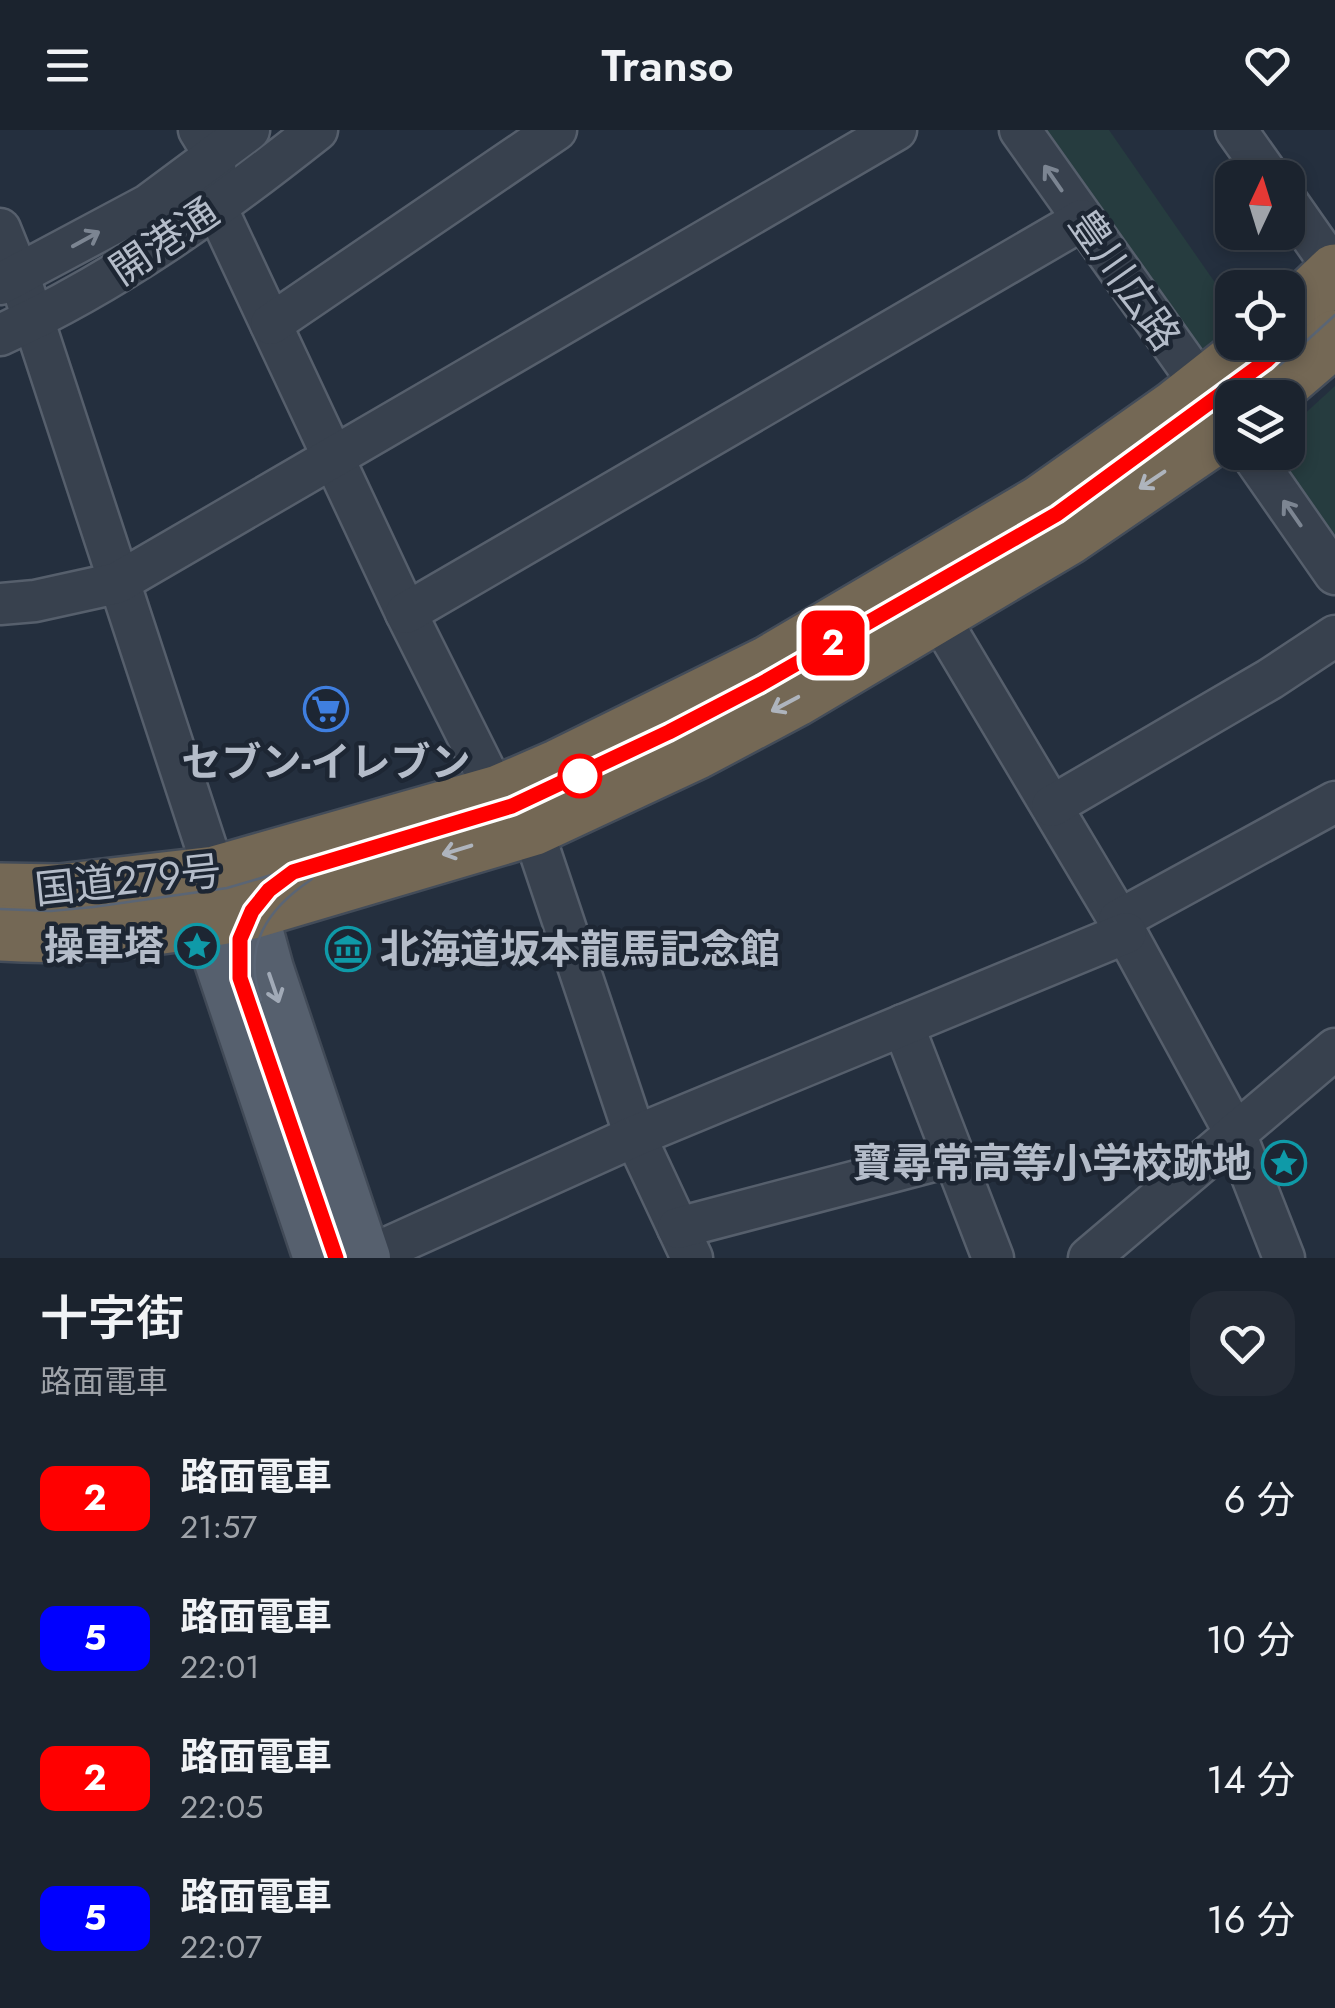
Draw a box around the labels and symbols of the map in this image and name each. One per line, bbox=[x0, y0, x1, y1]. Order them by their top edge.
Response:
north arrow bbox=[1215, 160, 1305, 250]
one-way arrow bbox=[1043, 165, 1064, 193]
street label: 開港通 bbox=[98, 183, 230, 299]
street label: 豊川広路 bbox=[1055, 198, 1195, 362]
one-way arrow bbox=[71, 228, 101, 248]
one-way arrow bbox=[1139, 469, 1167, 490]
one-way arrow bbox=[1282, 500, 1303, 528]
line badge: 2 bbox=[800, 610, 866, 676]
supermarket icon: セブン-イレブン bbox=[303, 686, 349, 732]
one-way arrow bbox=[771, 695, 801, 715]
place label: セブン-イレブン bbox=[182, 733, 470, 791]
unlabelled marker bbox=[559, 755, 601, 797]
street label: 国道279号 bbox=[32, 841, 224, 919]
one-way arrow bbox=[442, 842, 473, 860]
place label: 操車塔 bbox=[44, 917, 164, 975]
place label: 北海道坂本龍馬記念館 bbox=[380, 920, 780, 978]
place icon: 操車塔 bbox=[174, 923, 220, 969]
museum icon: 北海道坂本龍馬記念館 bbox=[325, 926, 371, 972]
one-way arrow bbox=[267, 971, 285, 1003]
place label: 寶尋常高等小学校跡地 bbox=[852, 1134, 1252, 1192]
place icon: 寶尋常高等小学校跡地 bbox=[1261, 1140, 1307, 1186]

